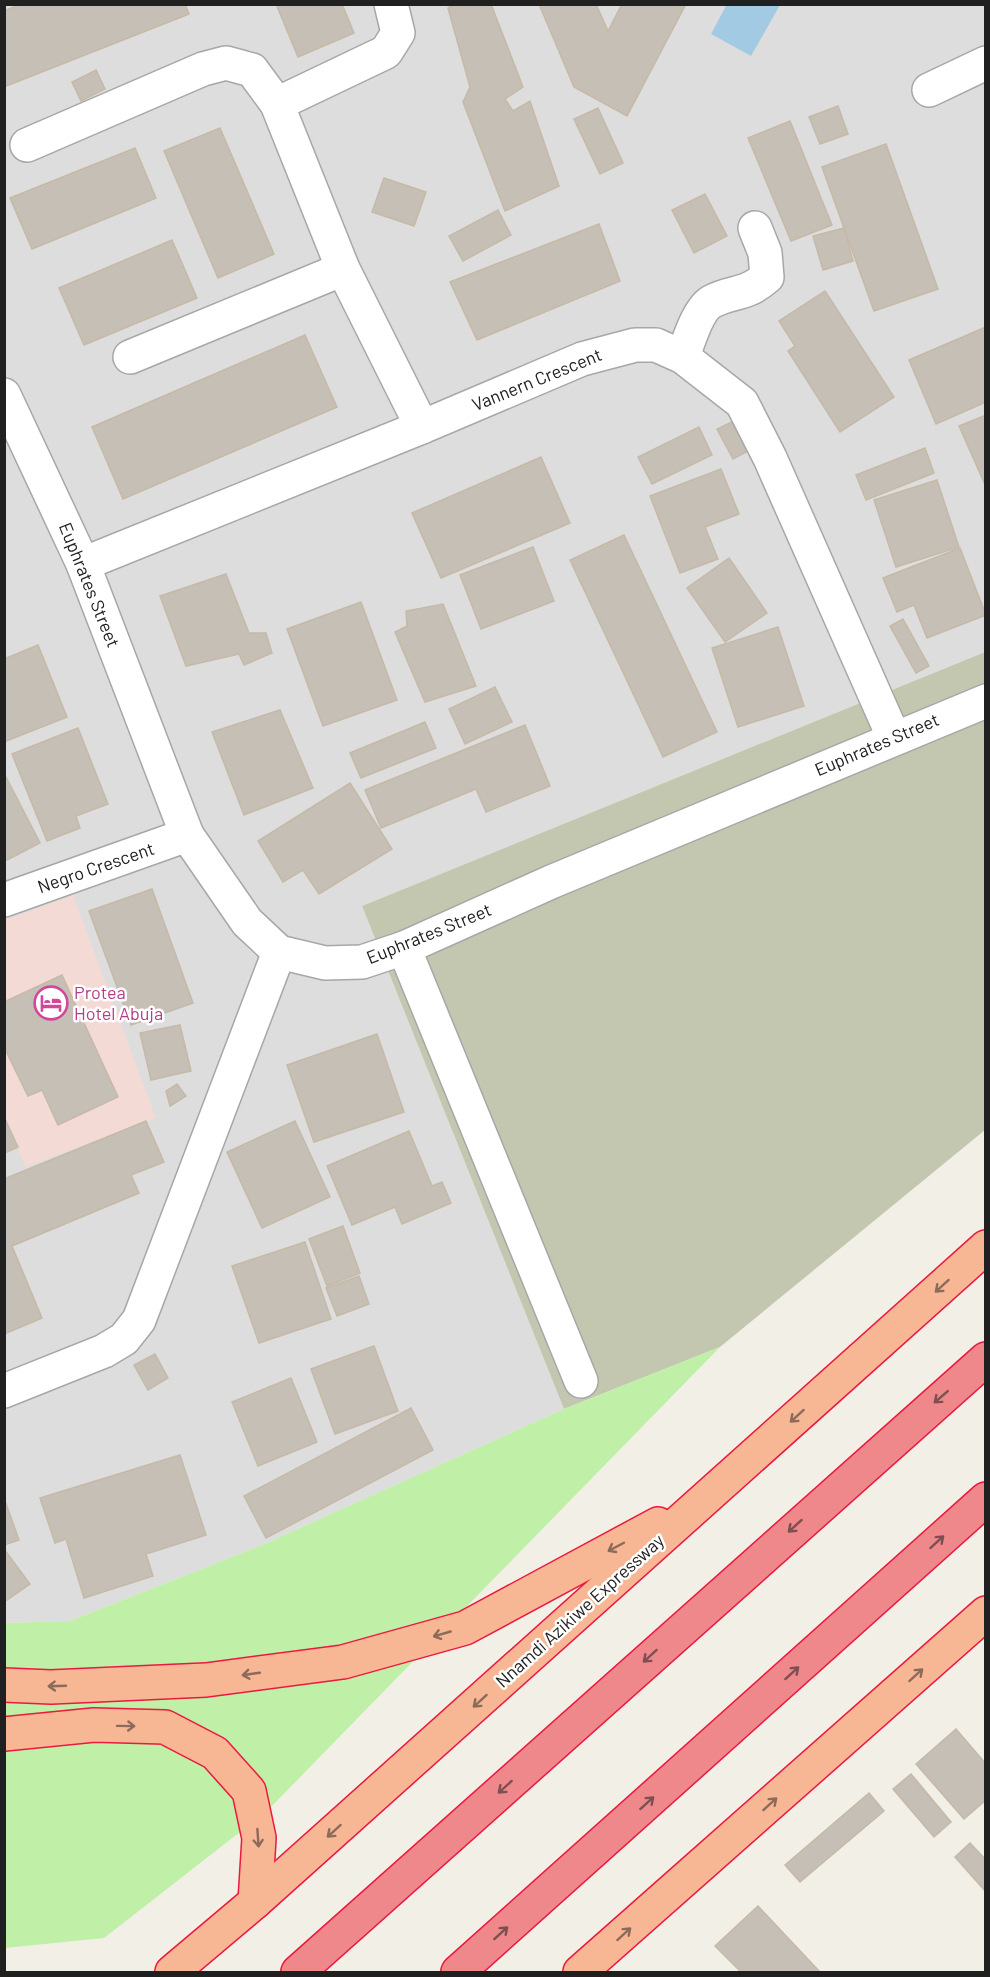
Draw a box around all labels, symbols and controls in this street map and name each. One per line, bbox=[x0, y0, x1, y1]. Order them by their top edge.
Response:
street label: Vannern Crescent bbox=[468, 343, 605, 415]
street label: Euphrates Street bbox=[55, 519, 125, 650]
street label: Euphrates Street bbox=[811, 708, 942, 780]
street label: Negro Crescent bbox=[34, 837, 157, 897]
street label: Euphrates Street bbox=[363, 898, 494, 968]
place label: Protea Hotel Abuja bbox=[74, 981, 163, 1024]
hotel icon: Protea Hotel Abuja bbox=[33, 985, 69, 1021]
one-way arrow bbox=[935, 1279, 950, 1293]
one-way arrow bbox=[934, 1390, 949, 1404]
one-way arrow bbox=[790, 1409, 805, 1423]
one-way arrow bbox=[788, 1519, 803, 1533]
street label: Nnamdi Azikiwe Expressway bbox=[491, 1529, 668, 1692]
one-way arrow bbox=[929, 1535, 944, 1549]
one-way arrow bbox=[607, 1542, 625, 1553]
one-way arrow bbox=[433, 1629, 452, 1640]
one-way arrow bbox=[643, 1649, 658, 1663]
one-way arrow bbox=[784, 1666, 799, 1680]
one-way arrow bbox=[242, 1668, 262, 1679]
one-way arrow bbox=[908, 1668, 923, 1682]
one-way arrow bbox=[47, 1681, 67, 1692]
one-way arrow bbox=[473, 1694, 488, 1708]
one-way arrow bbox=[115, 1720, 135, 1732]
one-way arrow bbox=[498, 1780, 513, 1794]
one-way arrow bbox=[639, 1796, 654, 1810]
one-way arrow bbox=[762, 1797, 777, 1811]
one-way arrow bbox=[327, 1824, 342, 1838]
one-way arrow bbox=[252, 1828, 263, 1848]
one-way arrow bbox=[494, 1926, 509, 1940]
one-way arrow bbox=[616, 1927, 631, 1941]

